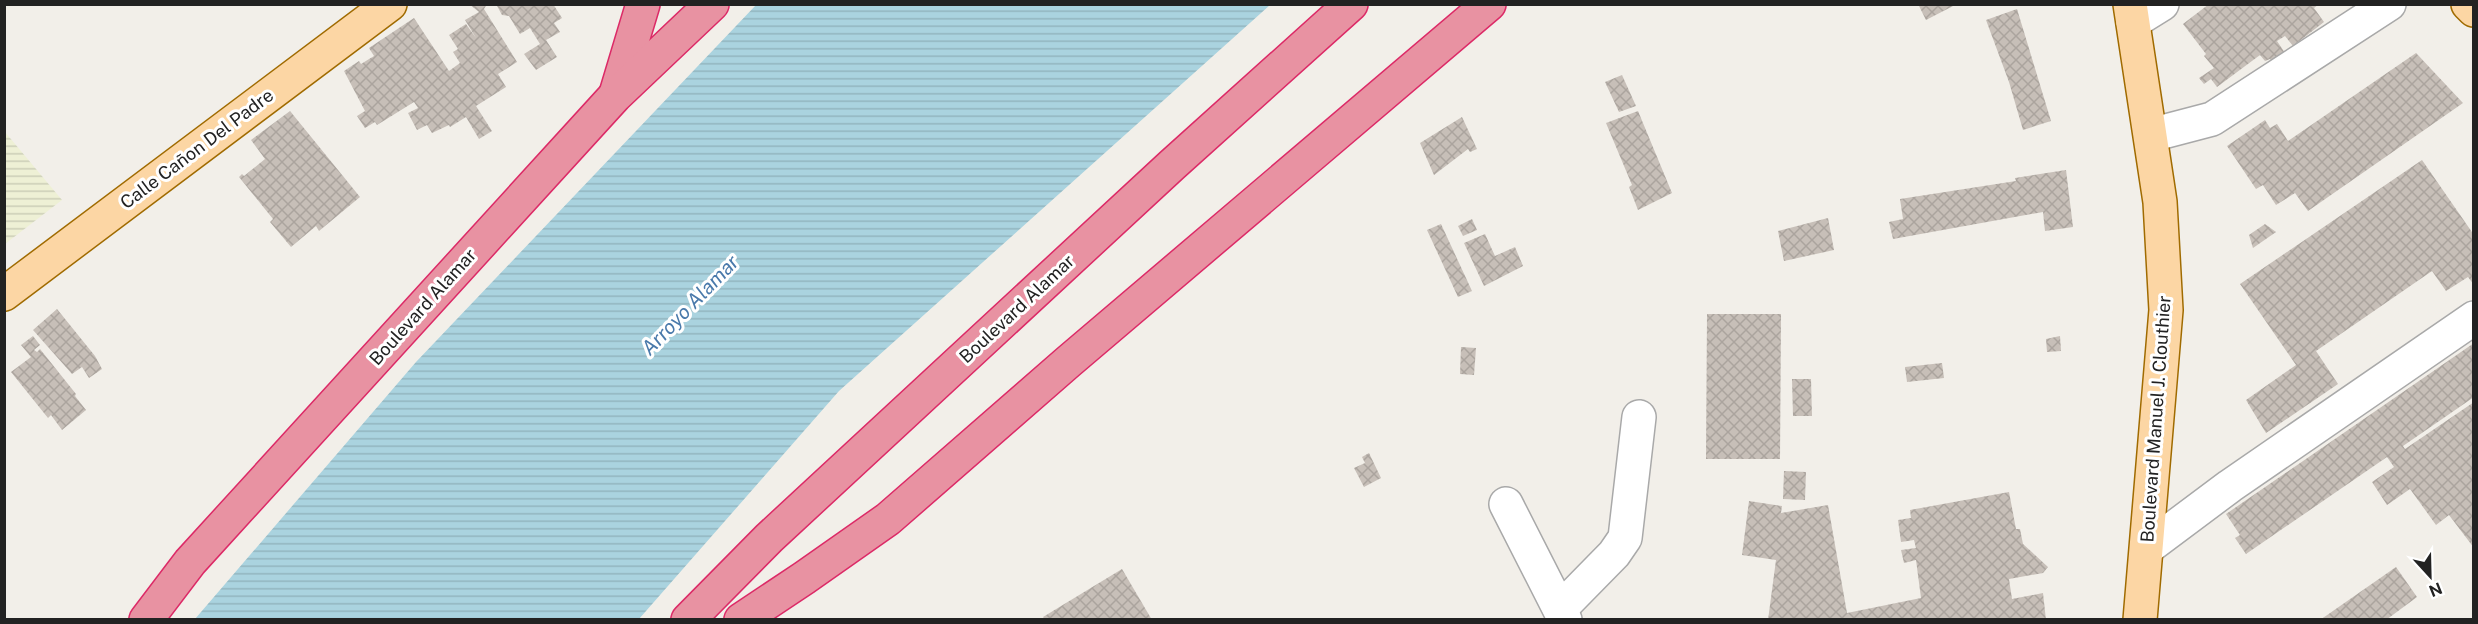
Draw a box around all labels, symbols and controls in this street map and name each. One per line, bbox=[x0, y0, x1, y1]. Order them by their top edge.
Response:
street label: Calle Cañon Del Padre bbox=[116, 84, 277, 213]
street label: Boulevard Alamar bbox=[365, 244, 480, 369]
water label: Arroyo Alamar bbox=[636, 250, 744, 360]
street label: Boulevard Alamar bbox=[955, 250, 1078, 367]
street label: Boulevard Manuel J. Clouthier bbox=[2136, 295, 2175, 543]
north arrow bbox=[2400, 546, 2460, 606]
text: N bbox=[2426, 578, 2445, 601]

